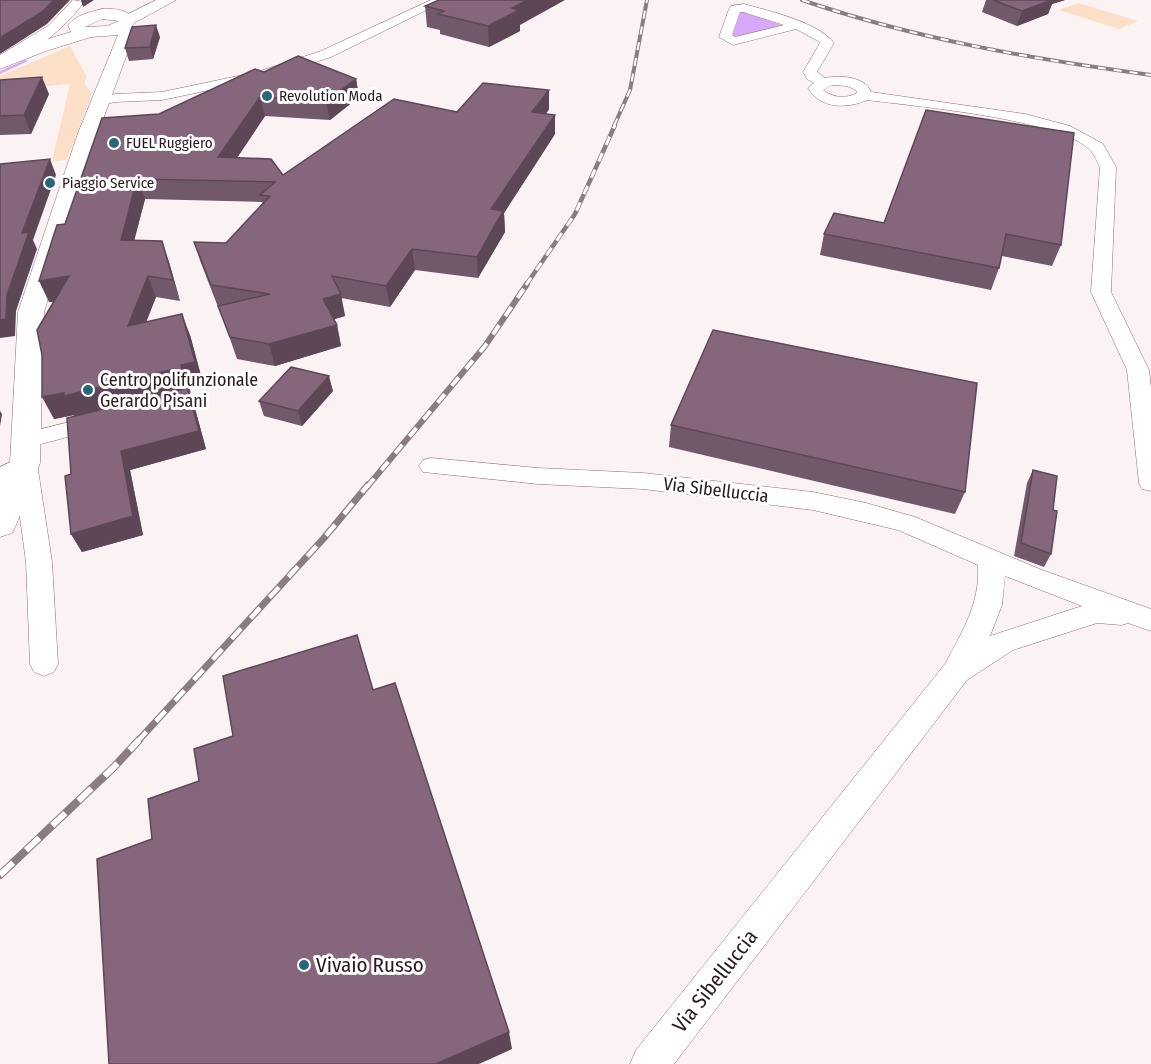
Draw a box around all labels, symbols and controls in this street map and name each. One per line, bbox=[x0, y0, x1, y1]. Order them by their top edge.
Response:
place label: Revolution Moda bbox=[279, 87, 383, 105]
marker: Revolution Moda bbox=[260, 89, 274, 103]
place label: FUEL Ruggiero bbox=[126, 134, 213, 152]
marker: FUEL Ruggiero bbox=[107, 136, 121, 150]
place label: Piaggio Service bbox=[62, 174, 154, 192]
marker: Piaggio Service bbox=[43, 176, 57, 190]
place label: Centro polifunzionale Gerardo Pisani bbox=[100, 369, 258, 412]
marker: Centro polifunzionale Gerardo Pisani bbox=[81, 383, 95, 397]
street label: Via Sibelluccia bbox=[662, 473, 770, 507]
street label: Via Sibelluccia bbox=[667, 924, 763, 1038]
place label: Vivaio Russo bbox=[316, 952, 424, 978]
marker: Vivaio Russo bbox=[297, 958, 311, 972]

